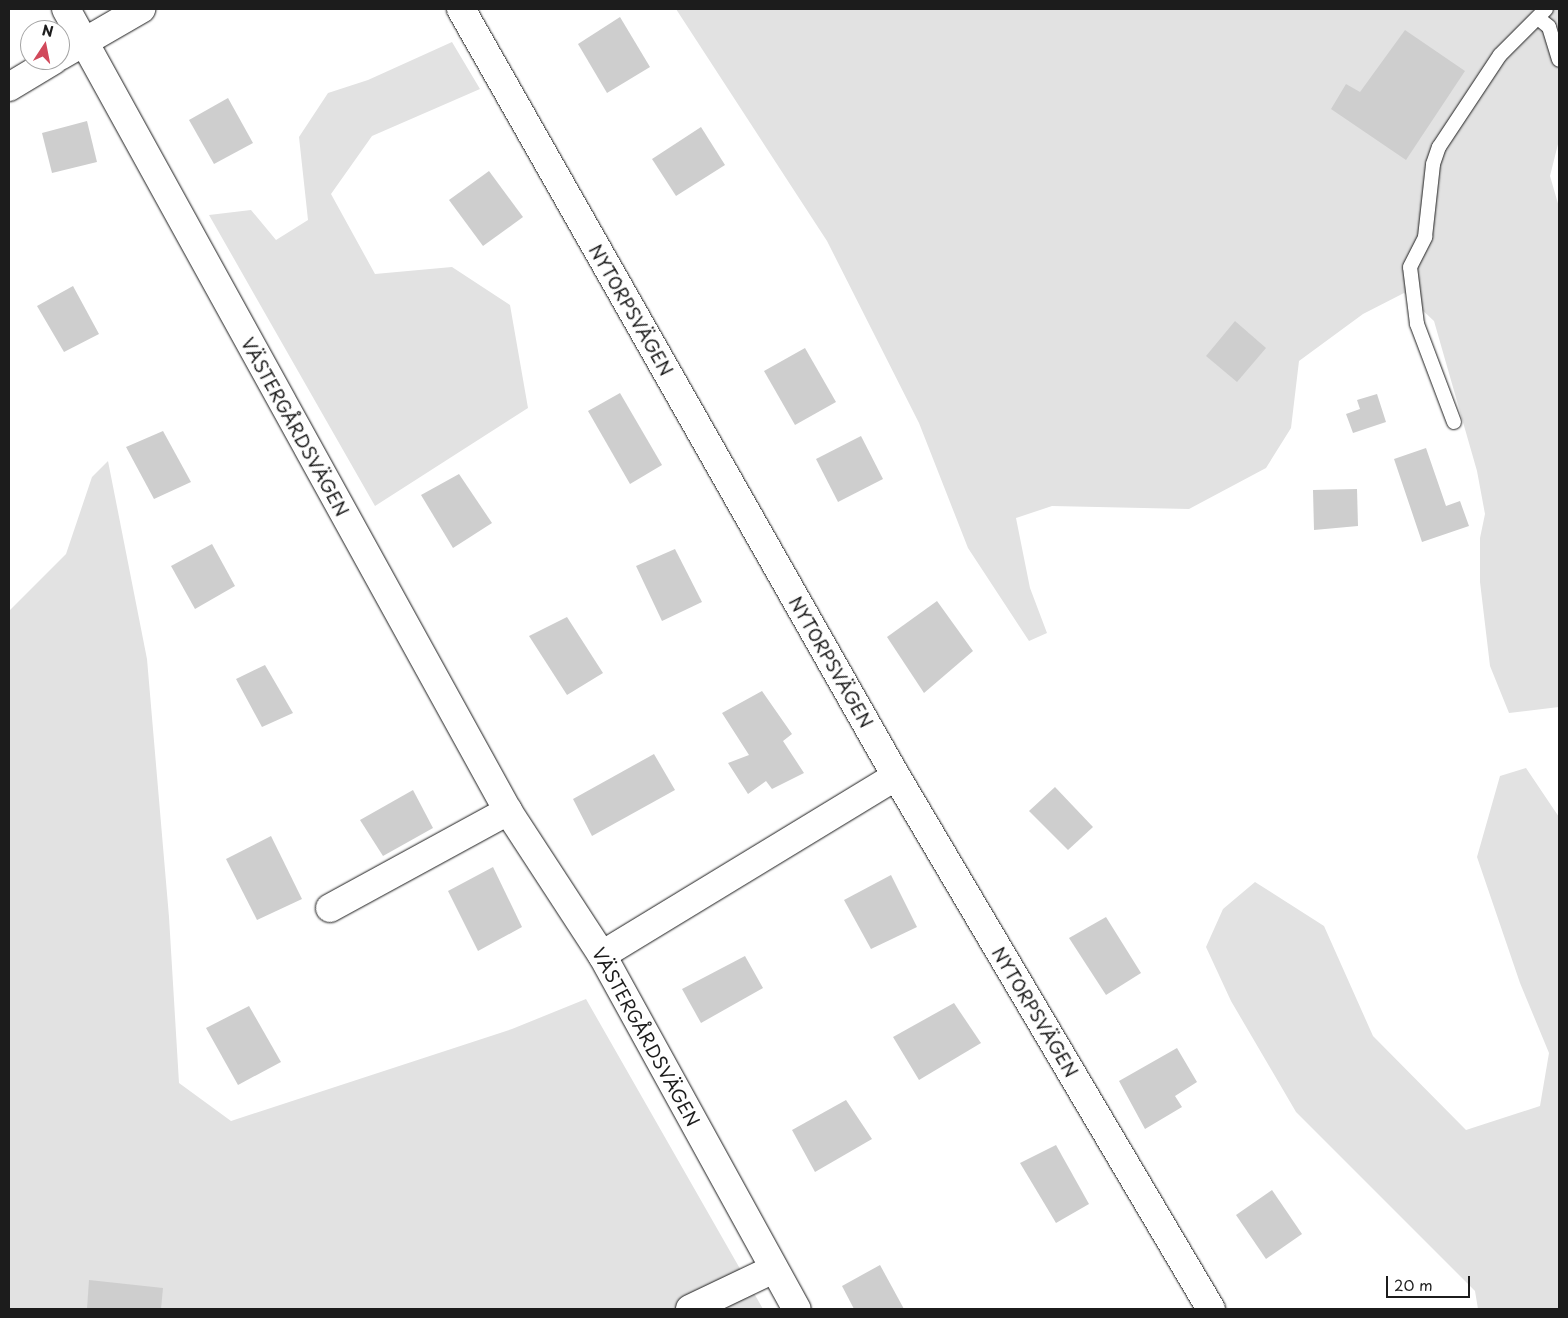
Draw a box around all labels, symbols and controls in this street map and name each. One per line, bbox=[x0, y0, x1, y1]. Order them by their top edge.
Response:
text: N bbox=[40, 19, 55, 42]
north arrow bbox=[20, 20, 70, 70]
street label: NYTORPSVÄGEN bbox=[585, 241, 677, 379]
street label: VÄSTERGÅRDSVÄGEN bbox=[237, 334, 353, 520]
street label: NYTORPSVÄGEN bbox=[785, 593, 877, 731]
street label: NYTORPSVÄGEN bbox=[988, 943, 1082, 1081]
street label: VÄSTERGÅRDSVÄGEN bbox=[588, 944, 704, 1130]
scale bar bbox=[1388, 1266, 1472, 1298]
text: 20 m bbox=[1394, 1273, 1433, 1296]

